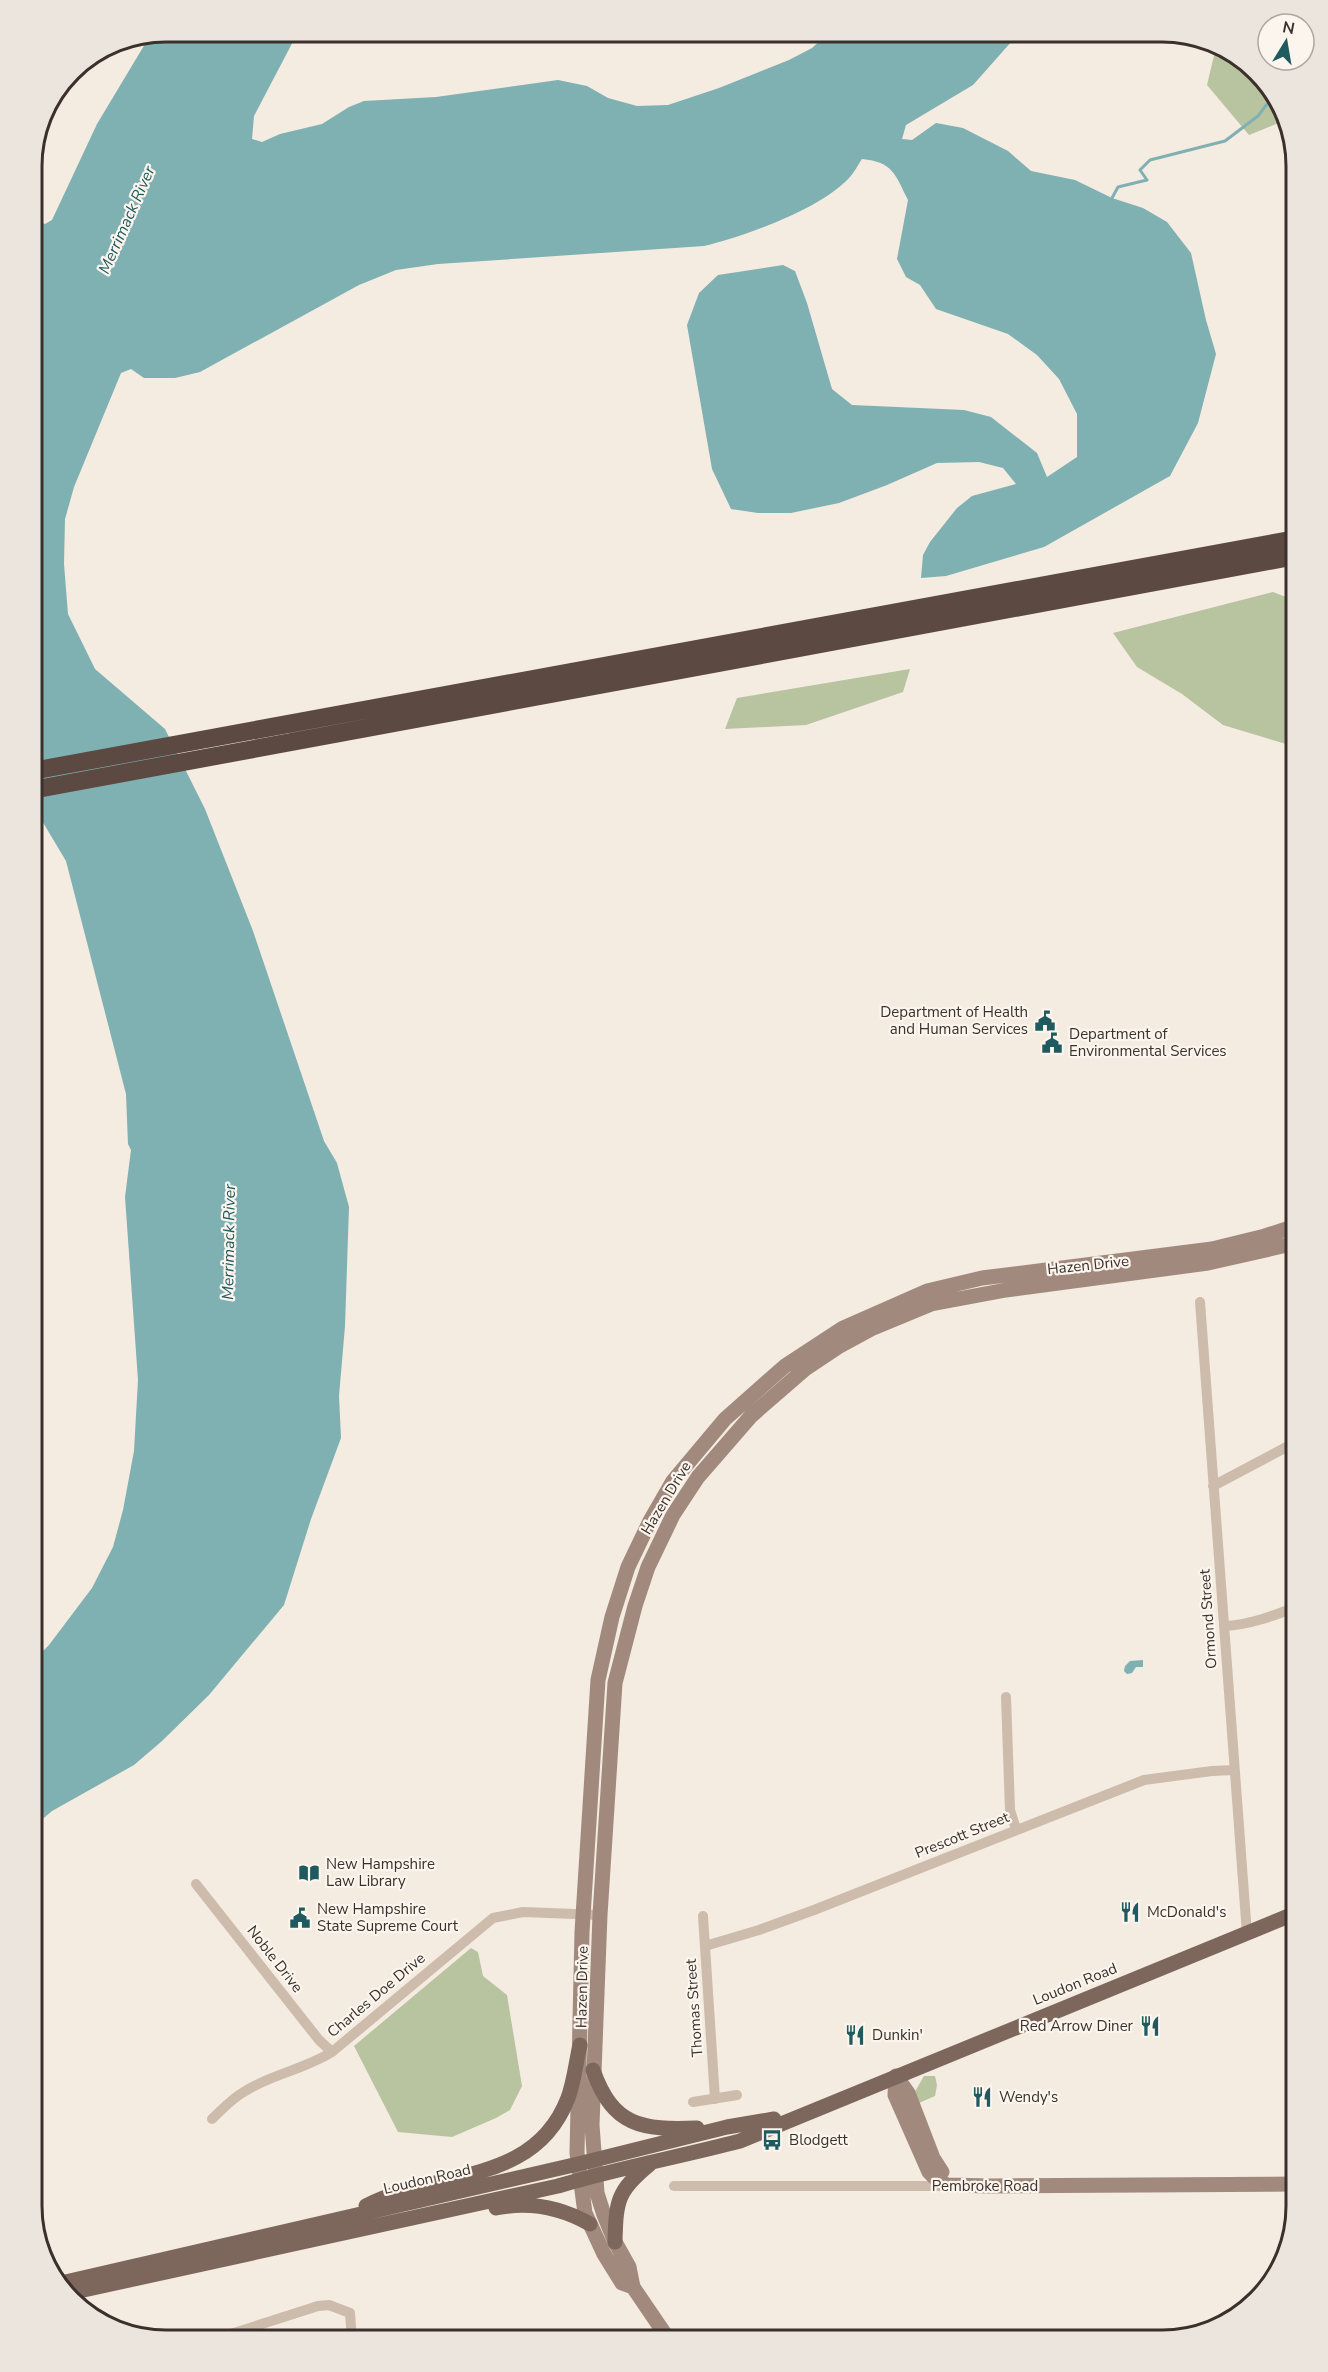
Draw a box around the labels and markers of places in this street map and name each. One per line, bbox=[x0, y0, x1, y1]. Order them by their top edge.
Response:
place label: Department of Health and Human Services bbox=[880, 1002, 1028, 1039]
public building icon: Department of Health and Human Services bbox=[1033, 1009, 1057, 1033]
place label: Department of Environmental Services bbox=[1069, 1024, 1227, 1061]
public building icon: Department of Environmental Services bbox=[1040, 1031, 1064, 1055]
place label: New Hampshire Law Library bbox=[326, 1854, 435, 1891]
library icon: New Hampshire Law Library bbox=[297, 1861, 321, 1885]
place label: New Hampshire State Supreme Court bbox=[317, 1899, 459, 1936]
restaurant icon: McDonald's bbox=[1118, 1900, 1142, 1924]
place label: McDonald's bbox=[1147, 1902, 1226, 1922]
public building icon: New Hampshire State Supreme Court bbox=[288, 1906, 312, 1930]
restaurant icon: Red Arrow Diner bbox=[1138, 2014, 1162, 2038]
place label: Red Arrow Diner bbox=[1020, 2016, 1134, 2036]
restaurant icon: Dunkin' bbox=[843, 2023, 867, 2047]
place label: Dunkin' bbox=[872, 2025, 923, 2045]
restaurant icon: Wendy's bbox=[970, 2085, 994, 2109]
place label: Wendy's bbox=[999, 2087, 1058, 2107]
bus stop icon: Blodgett bbox=[760, 2128, 784, 2152]
place label: Blodgett bbox=[789, 2130, 848, 2150]

